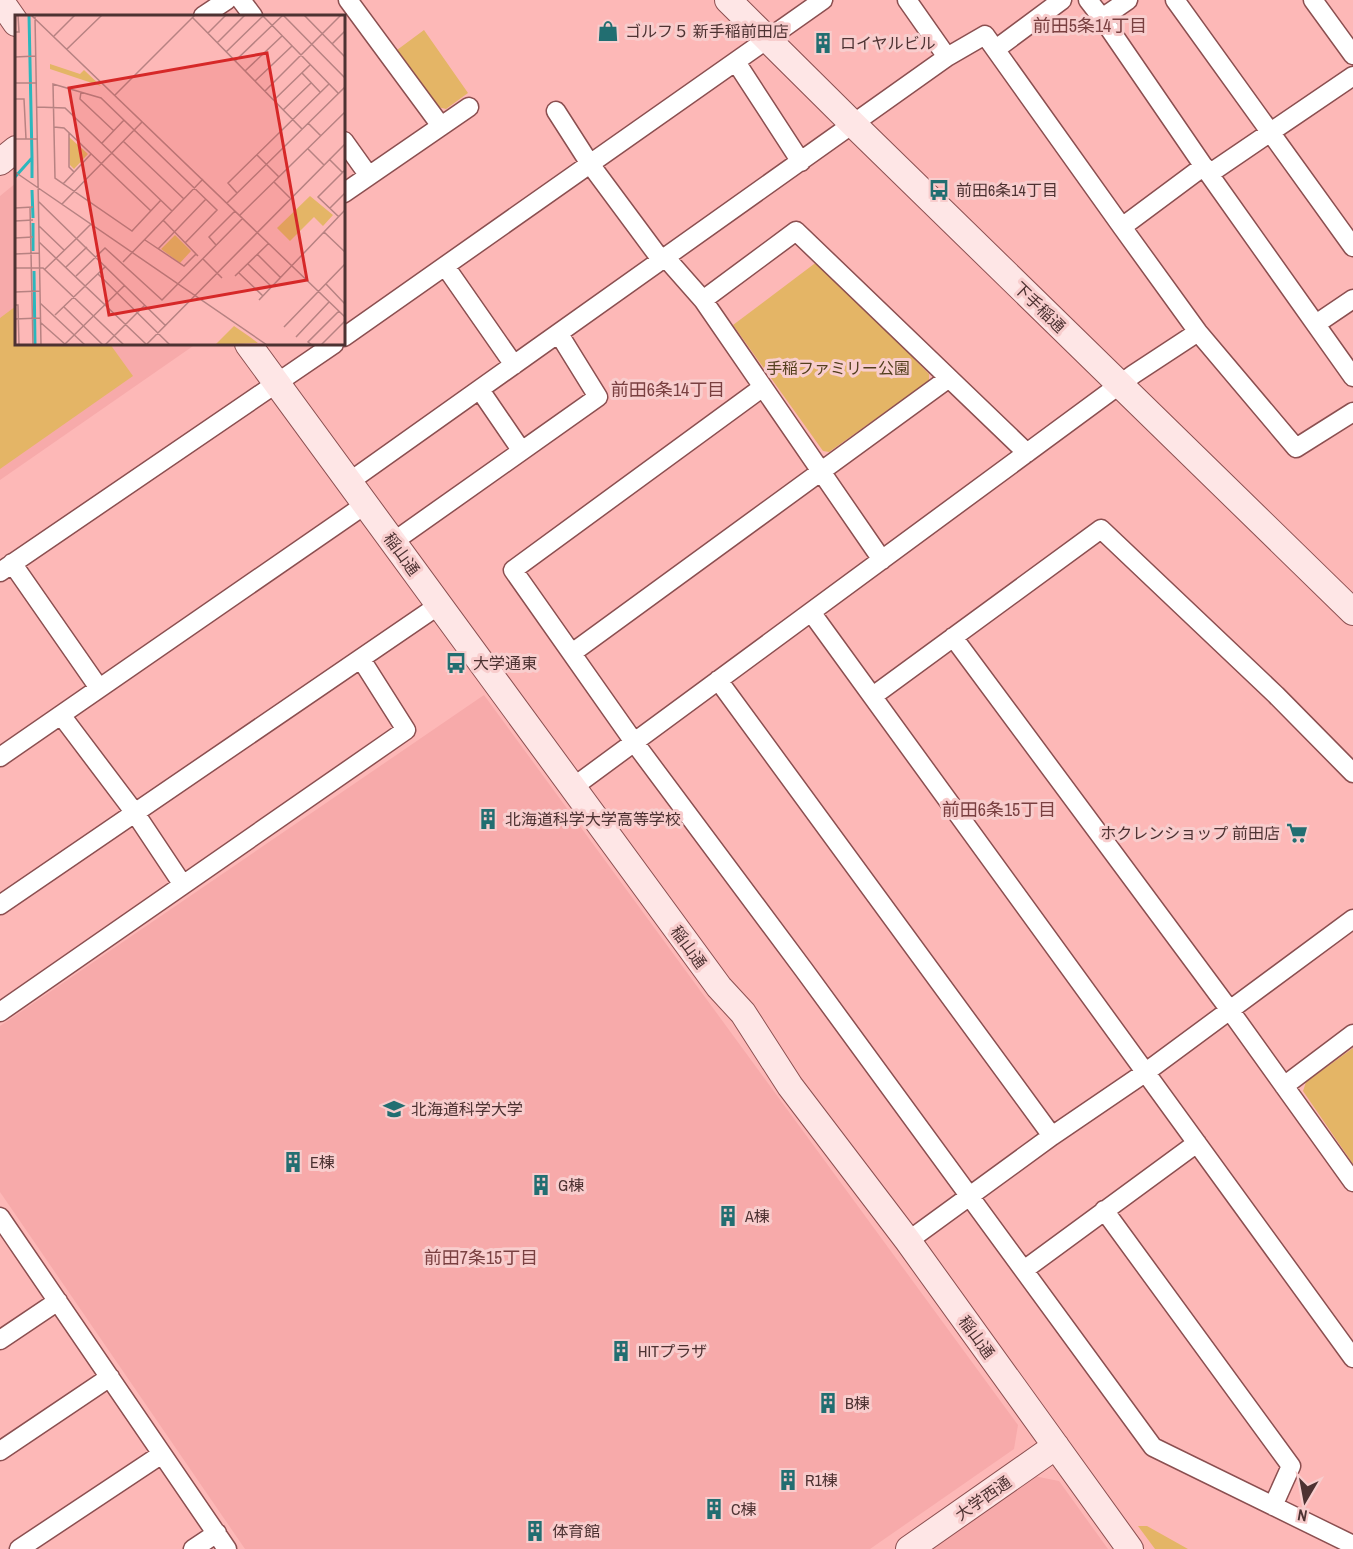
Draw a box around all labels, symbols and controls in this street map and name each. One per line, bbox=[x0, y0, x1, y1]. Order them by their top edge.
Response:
district label: 前田5条14丁目 bbox=[1033, 13, 1147, 38]
inset map bbox=[15, 15, 345, 345]
shop icon: ゴルフ５ 新手稲前田店 bbox=[596, 19, 620, 43]
place label: ゴルフ５ 新手稲前田店 bbox=[625, 20, 789, 42]
building icon: ロイヤルビル bbox=[811, 31, 835, 55]
place label: ロイヤルビル bbox=[840, 32, 936, 54]
bus stop icon: 前田6条14丁目 bbox=[927, 178, 951, 202]
place label: 前田6条14丁目 bbox=[956, 179, 1058, 201]
street label: 下手稲通 bbox=[1009, 277, 1071, 337]
park label: 手稲ファミリー公園 bbox=[766, 357, 910, 379]
district label: 前田6条14丁目 bbox=[611, 377, 725, 402]
street label: 稲山通 bbox=[379, 528, 425, 580]
bus stop icon: 大学通東 bbox=[444, 651, 468, 675]
place label: 大学通東 bbox=[473, 652, 537, 674]
district label: 前田6条15丁目 bbox=[942, 797, 1056, 822]
building icon: 北海道科学大学高等学校 bbox=[476, 807, 500, 831]
place label: 北海道科学大学高等学校 bbox=[505, 808, 681, 830]
supermarket icon: ホクレンショップ 前田店 bbox=[1285, 821, 1309, 845]
place label: ホクレンショップ 前田店 bbox=[1100, 822, 1280, 844]
street label: 稲山通 bbox=[666, 921, 712, 973]
school or university icon: 北海道科学大学 bbox=[382, 1097, 406, 1121]
place label: 北海道科学大学 bbox=[411, 1098, 523, 1120]
building icon: E棟 bbox=[281, 1150, 305, 1174]
place label: E棟 bbox=[310, 1151, 335, 1173]
building icon: G棟 bbox=[529, 1173, 553, 1197]
place label: G棟 bbox=[558, 1174, 584, 1196]
building icon: A棟 bbox=[716, 1204, 740, 1228]
place label: A棟 bbox=[744, 1205, 770, 1227]
district label: 前田7条15丁目 bbox=[424, 1245, 538, 1270]
street label: 稲山通 bbox=[954, 1311, 1000, 1363]
building icon: HITプラザ bbox=[609, 1339, 633, 1363]
place label: HITプラザ bbox=[638, 1340, 707, 1362]
building icon: B棟 bbox=[816, 1391, 840, 1415]
place label: B棟 bbox=[845, 1392, 870, 1414]
building icon: R1棟 bbox=[776, 1468, 800, 1492]
place label: R1棟 bbox=[805, 1469, 838, 1491]
street label: 大学西通 bbox=[950, 1471, 1016, 1525]
north arrow bbox=[1275, 1471, 1335, 1531]
building icon: C棟 bbox=[702, 1497, 726, 1521]
place label: C棟 bbox=[731, 1498, 756, 1520]
text: N bbox=[1296, 1504, 1309, 1527]
building icon: 体育館 bbox=[523, 1519, 547, 1543]
place label: 体育館 bbox=[552, 1520, 600, 1542]

